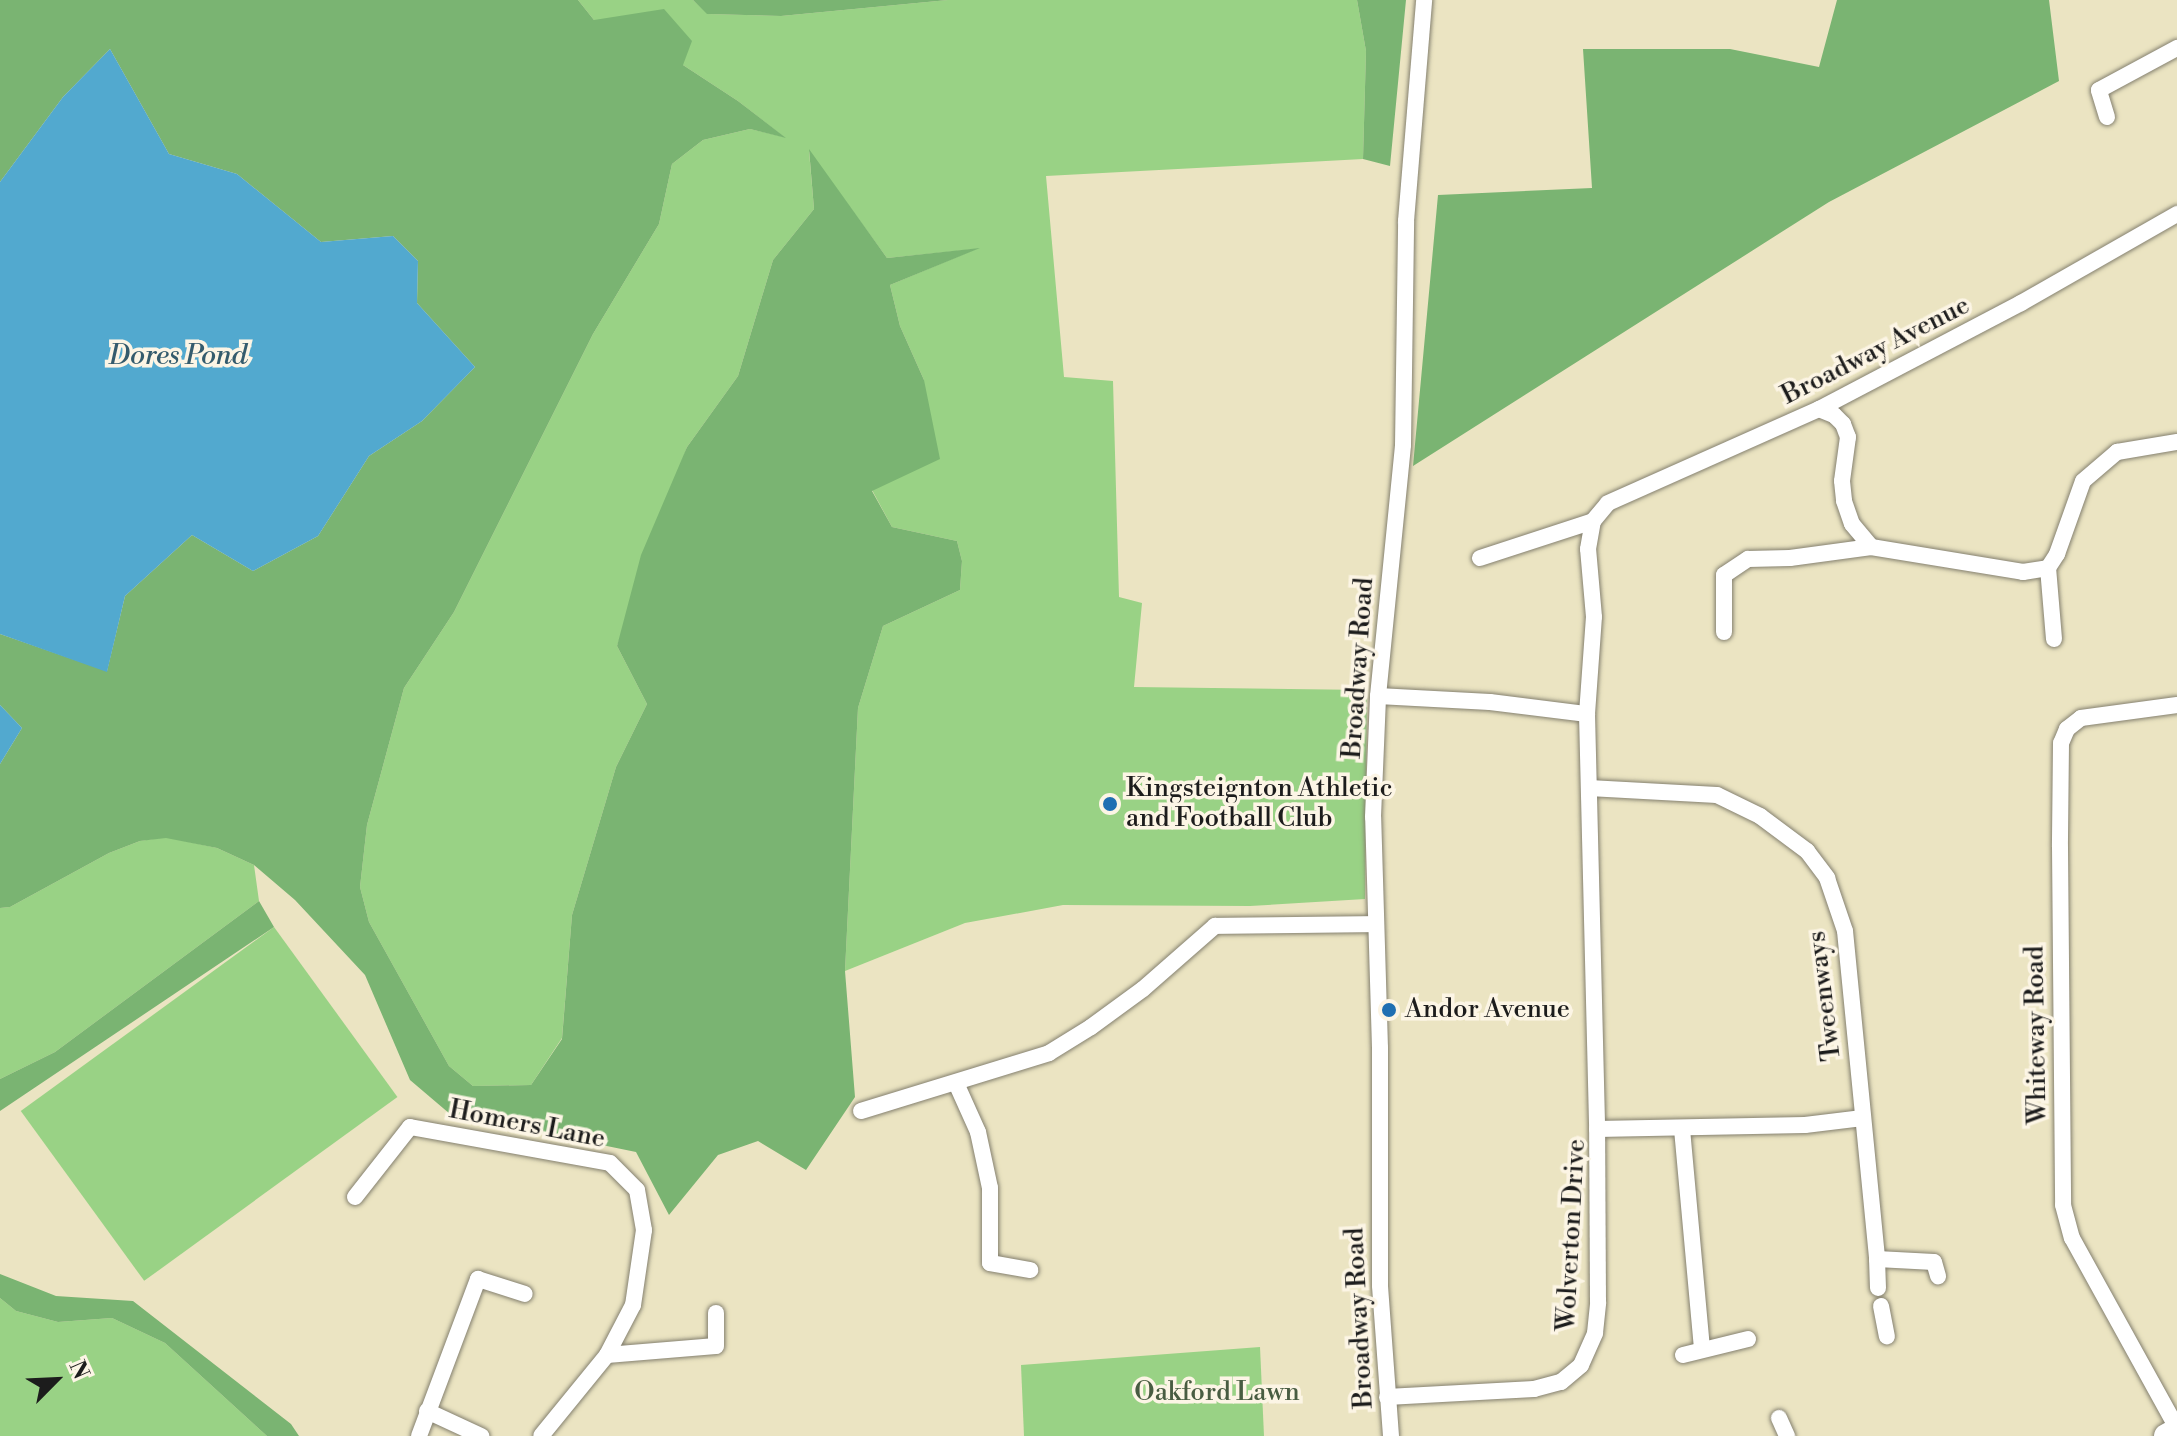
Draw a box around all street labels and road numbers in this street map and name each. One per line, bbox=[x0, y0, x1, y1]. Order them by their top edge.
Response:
street label: Broadway Avenue bbox=[1777, 290, 1975, 412]
street label: Broadway Road bbox=[1337, 576, 1381, 760]
street label: Tweenways bbox=[1802, 929, 1848, 1063]
street label: Whiteway Road bbox=[2020, 945, 2054, 1125]
street label: Homers Lane bbox=[446, 1095, 608, 1155]
street label: Wolverton Drive bbox=[1551, 1138, 1593, 1332]
street label: Broadway Road bbox=[1340, 1227, 1380, 1409]

